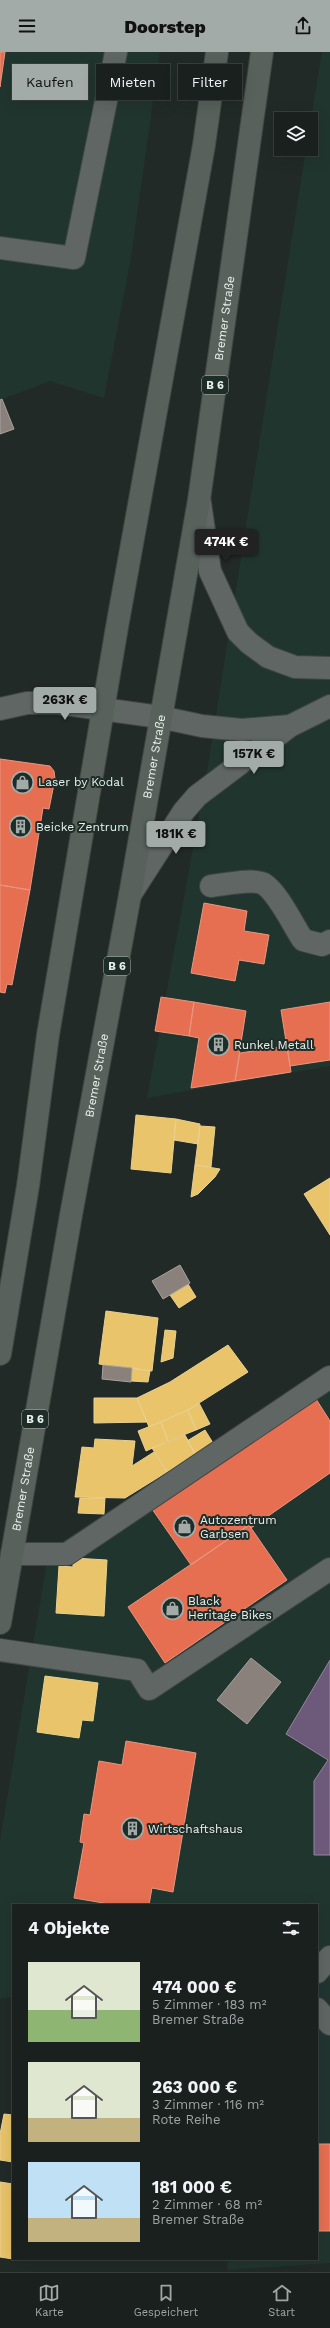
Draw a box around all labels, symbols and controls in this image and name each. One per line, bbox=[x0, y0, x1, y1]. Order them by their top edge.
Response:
icon: menu bbox=[16, 15, 38, 37]
icon: share bbox=[292, 15, 314, 37]
text: Doorstep bbox=[124, 16, 206, 37]
chip: Kaufen bbox=[12, 64, 88, 100]
chip: Mieten bbox=[96, 64, 170, 100]
chip: Filter bbox=[178, 64, 242, 100]
map controls bbox=[274, 112, 318, 156]
button: layers bbox=[274, 112, 318, 156]
street label: Bremer Straße bbox=[212, 275, 237, 361]
road number: B 6 bbox=[202, 376, 228, 394]
pin: 474K € bbox=[193, 529, 259, 563]
text: 474K € bbox=[204, 534, 248, 549]
pin: 263K € bbox=[32, 687, 98, 721]
text: 263K € bbox=[42, 692, 88, 707]
street label: Bremer Straße bbox=[140, 713, 168, 800]
pin: 157K € bbox=[221, 741, 287, 775]
text: 157K € bbox=[233, 746, 275, 761]
shop icon: Laser by Kodal bbox=[10, 769, 36, 795]
place label: Laser by Kodal bbox=[38, 775, 124, 789]
building icon: Beicke Zentrum bbox=[7, 814, 33, 840]
place label: Beicke Zentrum bbox=[36, 820, 129, 834]
pin: 181K € bbox=[143, 821, 209, 855]
text: 181K € bbox=[155, 826, 197, 841]
road number: B 6 bbox=[104, 957, 130, 975]
street label: Bremer Straße bbox=[82, 1032, 111, 1119]
building icon: Runkel Metall bbox=[206, 1032, 232, 1058]
place label: Runkel Metall bbox=[234, 1038, 314, 1052]
road number: B 6 bbox=[22, 1410, 48, 1428]
street label: Bremer Straße bbox=[9, 1446, 38, 1532]
place label: Autozentrum Garbsen bbox=[200, 1513, 277, 1541]
shop icon: Autozentrum Garbsen bbox=[171, 1514, 197, 1540]
place label: Black Heritage Bikes bbox=[188, 1594, 272, 1622]
shop icon: Black Heritage Bikes bbox=[160, 1595, 186, 1621]
building icon: Wirtschaftshaus bbox=[120, 1816, 146, 1842]
place label: Wirtschaftshaus bbox=[148, 1822, 243, 1836]
icon: filters bbox=[280, 1917, 302, 1939]
text: 4 Objekte bbox=[28, 1918, 110, 1938]
text: 474 000 € bbox=[152, 1977, 237, 1997]
icon: home bbox=[60, 1978, 108, 2026]
text: 5 Zimmer · 183 m² bbox=[152, 1997, 266, 2012]
text: Bremer Straße bbox=[152, 2012, 244, 2027]
text: 263 000 € bbox=[152, 2077, 237, 2097]
icon: home bbox=[60, 2078, 108, 2126]
text: 3 Zimmer · 116 m² bbox=[152, 2097, 264, 2112]
text: Rote Reihe bbox=[152, 2112, 220, 2127]
text: 181 000 € bbox=[152, 2177, 232, 2197]
icon: home bbox=[60, 2178, 108, 2226]
text: 2 Zimmer · 68 m² bbox=[152, 2197, 262, 2212]
text: Bremer Straße bbox=[152, 2212, 244, 2227]
tab: Karte bbox=[35, 2282, 64, 2319]
tab: Gespeichert bbox=[134, 2282, 198, 2319]
tab: Start bbox=[268, 2282, 295, 2319]

